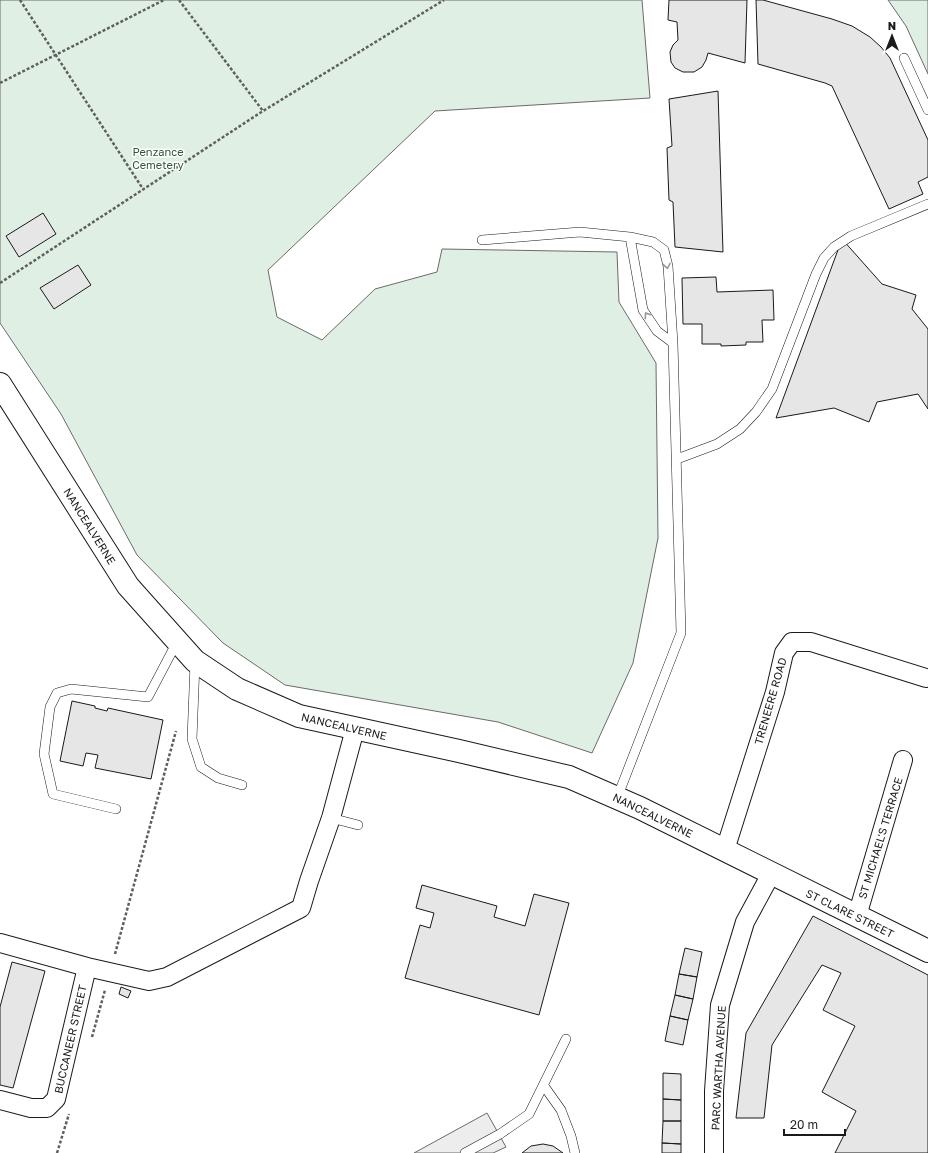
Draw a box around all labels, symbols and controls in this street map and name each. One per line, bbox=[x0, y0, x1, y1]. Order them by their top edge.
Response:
north arrow bbox=[872, 16, 912, 56]
text: N bbox=[888, 19, 896, 32]
park label: Penzance Cemetery bbox=[132, 145, 184, 171]
one-way arrow bbox=[663, 263, 671, 269]
one-way arrow bbox=[644, 313, 651, 320]
street label: NANCEALVERNE bbox=[61, 485, 119, 567]
street label: TRENEERE ROAD bbox=[751, 656, 789, 746]
street label: NANCEALVERNE bbox=[300, 710, 388, 742]
street label: ST MICHAEL'S TERRACE bbox=[855, 775, 905, 900]
street label: NANCEALVERNE bbox=[611, 790, 695, 840]
street label: ST CLARE STREET bbox=[804, 886, 896, 940]
street label: BUCCANEER STREET bbox=[51, 983, 89, 1095]
street label: PARC WARTHA AVENUE bbox=[708, 1005, 728, 1131]
scale bar bbox=[784, 1111, 845, 1137]
text: 20 m bbox=[790, 1117, 818, 1132]

